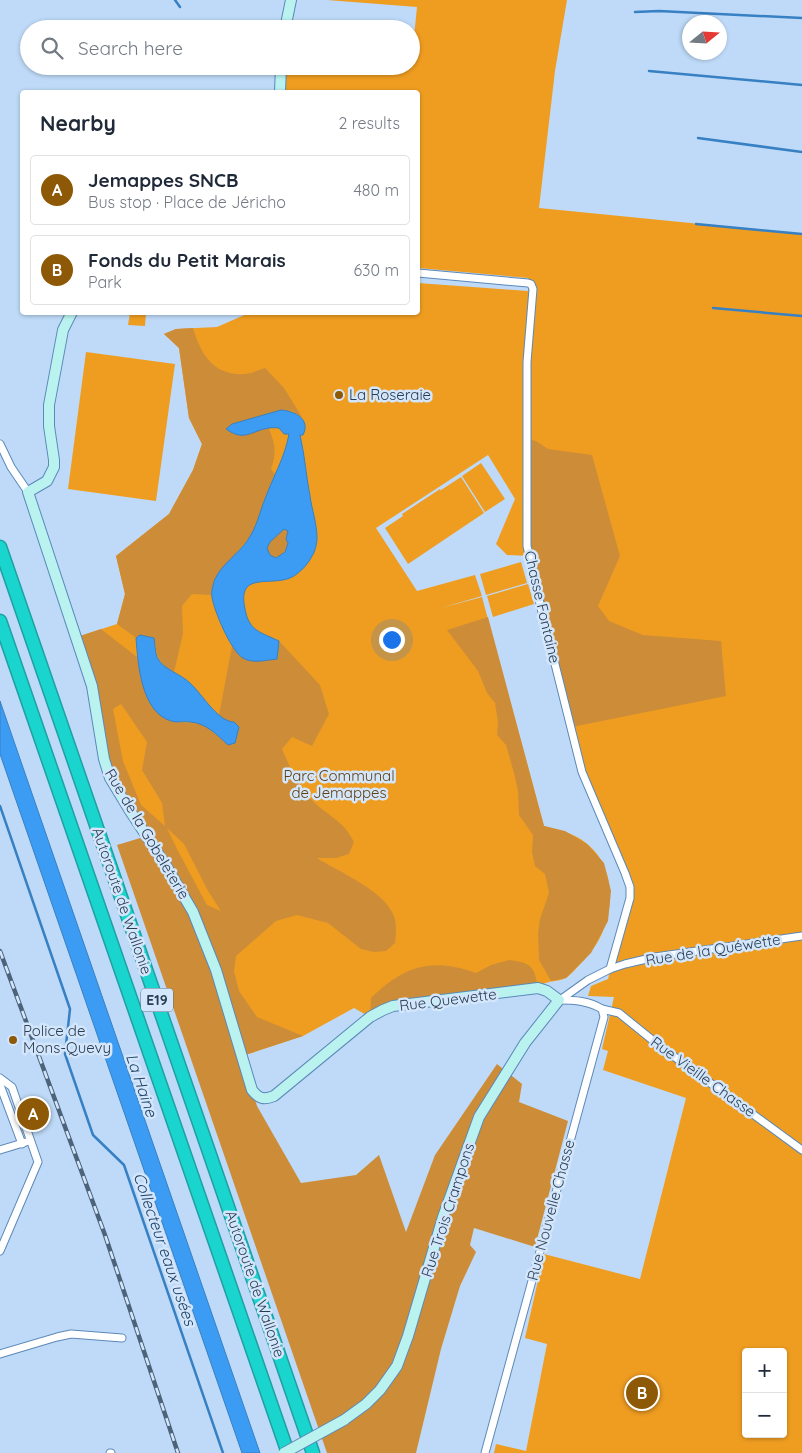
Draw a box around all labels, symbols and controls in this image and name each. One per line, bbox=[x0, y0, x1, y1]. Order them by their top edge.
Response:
north arrow bbox=[682, 15, 727, 60]
search box bbox=[20, 20, 420, 75]
icon: search bbox=[38, 34, 66, 62]
text: Search here bbox=[78, 36, 183, 60]
text: Nearby bbox=[40, 110, 116, 136]
text: 2 results bbox=[338, 113, 400, 133]
text: Jemappes SNCB bbox=[88, 168, 238, 192]
text: A bbox=[52, 180, 62, 200]
text: 480 m bbox=[353, 180, 399, 200]
text: Bus stop · Place de Jéricho bbox=[88, 192, 286, 212]
text: Fonds du Petit Marais bbox=[88, 248, 286, 272]
text: B bbox=[52, 260, 62, 280]
text: 630 m bbox=[354, 260, 399, 280]
text: Park bbox=[88, 272, 122, 292]
place label: La Roseraie bbox=[349, 385, 431, 404]
marker: La Roseraie bbox=[333, 389, 345, 401]
street label: Chasse Fontaine bbox=[520, 549, 565, 665]
your location bbox=[379, 627, 405, 653]
street label: Rue de la Gobeleterie bbox=[101, 765, 194, 903]
park label: Parc Communal de Jemappes bbox=[283, 766, 395, 802]
street label: Autoroute de Wallonie bbox=[88, 825, 157, 977]
street label: Rue de la Quéwette bbox=[644, 929, 782, 970]
street label: Rue Quewette bbox=[398, 984, 498, 1015]
road number: E19 bbox=[141, 988, 173, 1012]
place label: Police de Mons-Quevy bbox=[23, 1021, 111, 1057]
street label: Rue Vieille Chasse bbox=[647, 1032, 760, 1121]
marker: Police de Mons-Quevy bbox=[7, 1034, 19, 1046]
water label: La Haine bbox=[122, 1051, 162, 1120]
pin: A bbox=[17, 1095, 49, 1133]
street label: Rue Nouvelle Chasse bbox=[523, 1137, 578, 1282]
street label: Rue Trois Crampons bbox=[417, 1140, 478, 1279]
water label: Collecteur eaux usées bbox=[129, 1170, 201, 1330]
street label: Autoroute de Wallonie bbox=[221, 1208, 290, 1360]
map controls bbox=[742, 1348, 787, 1438]
button: + bbox=[742, 1348, 787, 1393]
pin: B bbox=[626, 1374, 658, 1412]
button: − bbox=[742, 1393, 787, 1438]

